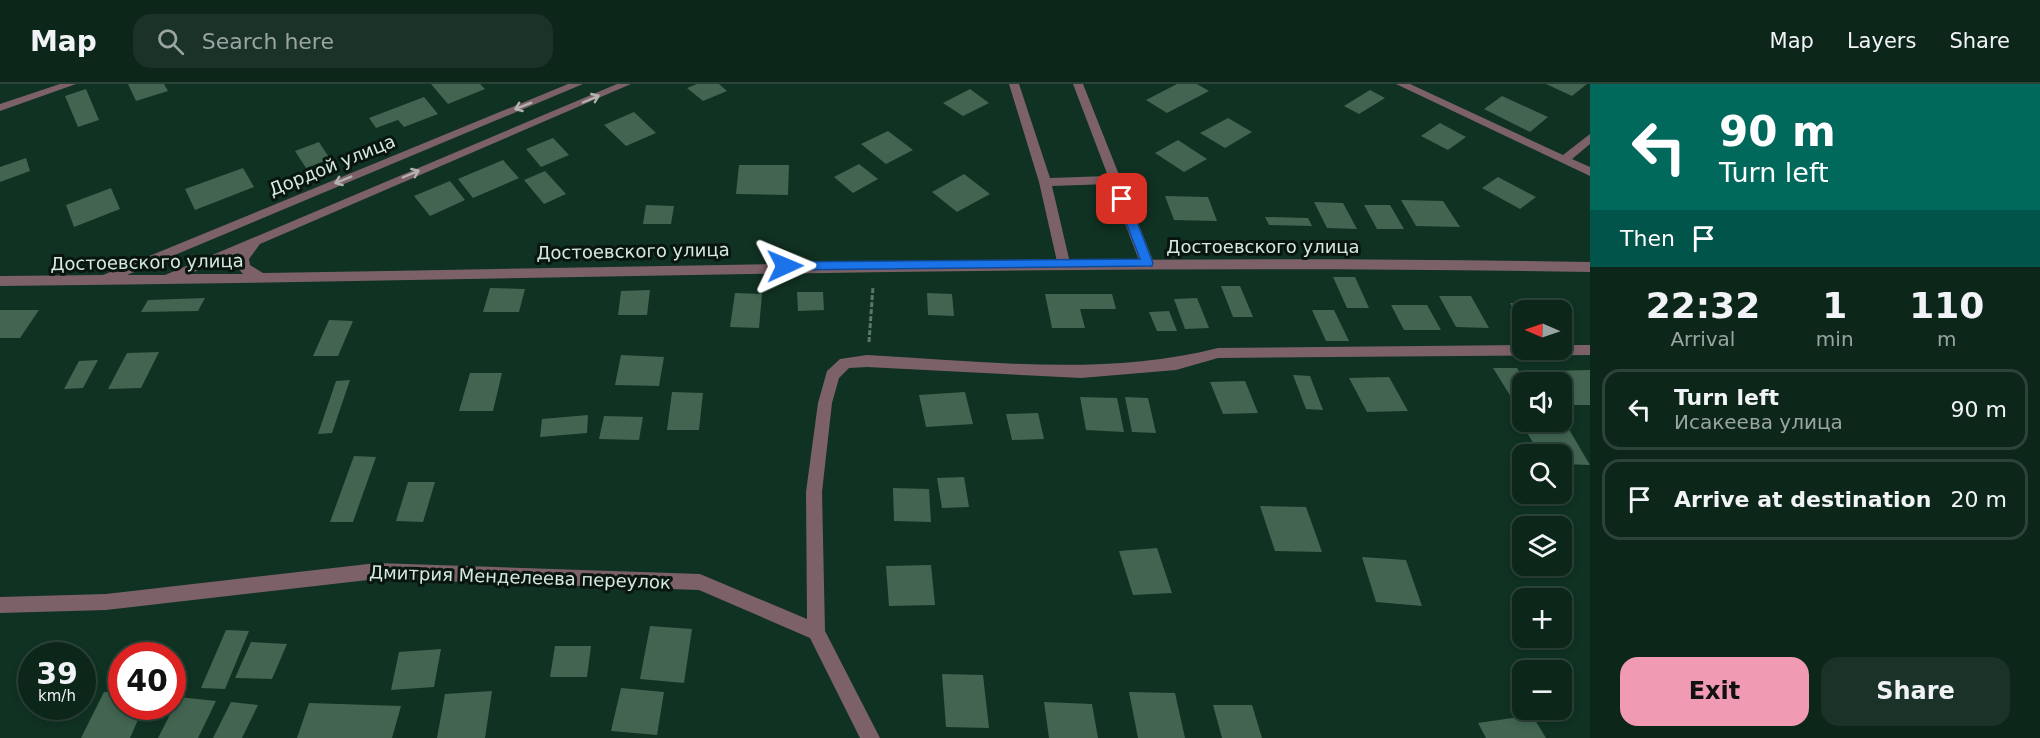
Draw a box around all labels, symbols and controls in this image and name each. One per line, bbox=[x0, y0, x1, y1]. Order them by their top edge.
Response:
search box bbox=[133, 14, 553, 68]
text: Map bbox=[30, 25, 97, 58]
icon: search bbox=[154, 25, 187, 58]
text: Search here bbox=[202, 29, 334, 54]
text: Map bbox=[1770, 29, 1814, 53]
text: Layers bbox=[1847, 29, 1916, 53]
text: Share bbox=[1949, 29, 2010, 53]
one-way arrow bbox=[581, 93, 599, 104]
one-way arrow bbox=[515, 101, 533, 112]
text: 90 m bbox=[1719, 107, 1836, 156]
icon: left bbox=[1620, 108, 1698, 186]
street label: Дордой улица bbox=[266, 130, 398, 200]
text: Turn left bbox=[1719, 157, 1829, 188]
one-way arrow bbox=[401, 168, 420, 179]
pin bbox=[1096, 173, 1147, 224]
one-way arrow bbox=[334, 175, 353, 186]
icon: arrive bbox=[1105, 182, 1138, 215]
icon: arrive bbox=[1687, 222, 1720, 255]
text: Then bbox=[1620, 226, 1675, 251]
position arrow bbox=[753, 234, 817, 298]
street label: Достоевского улица bbox=[1166, 236, 1360, 257]
street label: Достоевского улица bbox=[536, 239, 730, 263]
street label: Достоевского улица bbox=[50, 250, 244, 274]
text: 22:32 bbox=[1646, 285, 1760, 326]
text: 1 bbox=[1822, 285, 1847, 326]
text: 110 bbox=[1909, 285, 1984, 326]
north arrow bbox=[1512, 300, 1572, 360]
map controls bbox=[1512, 300, 1572, 720]
text: Arrival bbox=[1670, 327, 1735, 351]
text: min bbox=[1816, 327, 1854, 351]
text: m bbox=[1937, 327, 1957, 351]
button: sound bbox=[1512, 372, 1572, 432]
text: Turn left bbox=[1674, 385, 1779, 410]
icon: left bbox=[1623, 393, 1656, 426]
text: 90 m bbox=[1951, 397, 2007, 422]
text: Исакеева улица bbox=[1674, 410, 1843, 434]
button: search bbox=[1512, 444, 1572, 504]
icon: arrive bbox=[1623, 483, 1656, 516]
text: Arrive at destination bbox=[1674, 487, 1931, 512]
text: 20 m bbox=[1951, 487, 2007, 512]
button: layers bbox=[1512, 516, 1572, 576]
street label: Дмитрия Менделеева переулок bbox=[369, 561, 671, 593]
button: + bbox=[1512, 588, 1572, 648]
speed limit sign: 40 bbox=[108, 642, 186, 720]
text: 39 bbox=[36, 656, 78, 691]
button: Exit bbox=[1620, 657, 1809, 726]
button: Share bbox=[1821, 657, 2010, 726]
button: − bbox=[1512, 660, 1572, 720]
text: km/h bbox=[38, 687, 76, 705]

